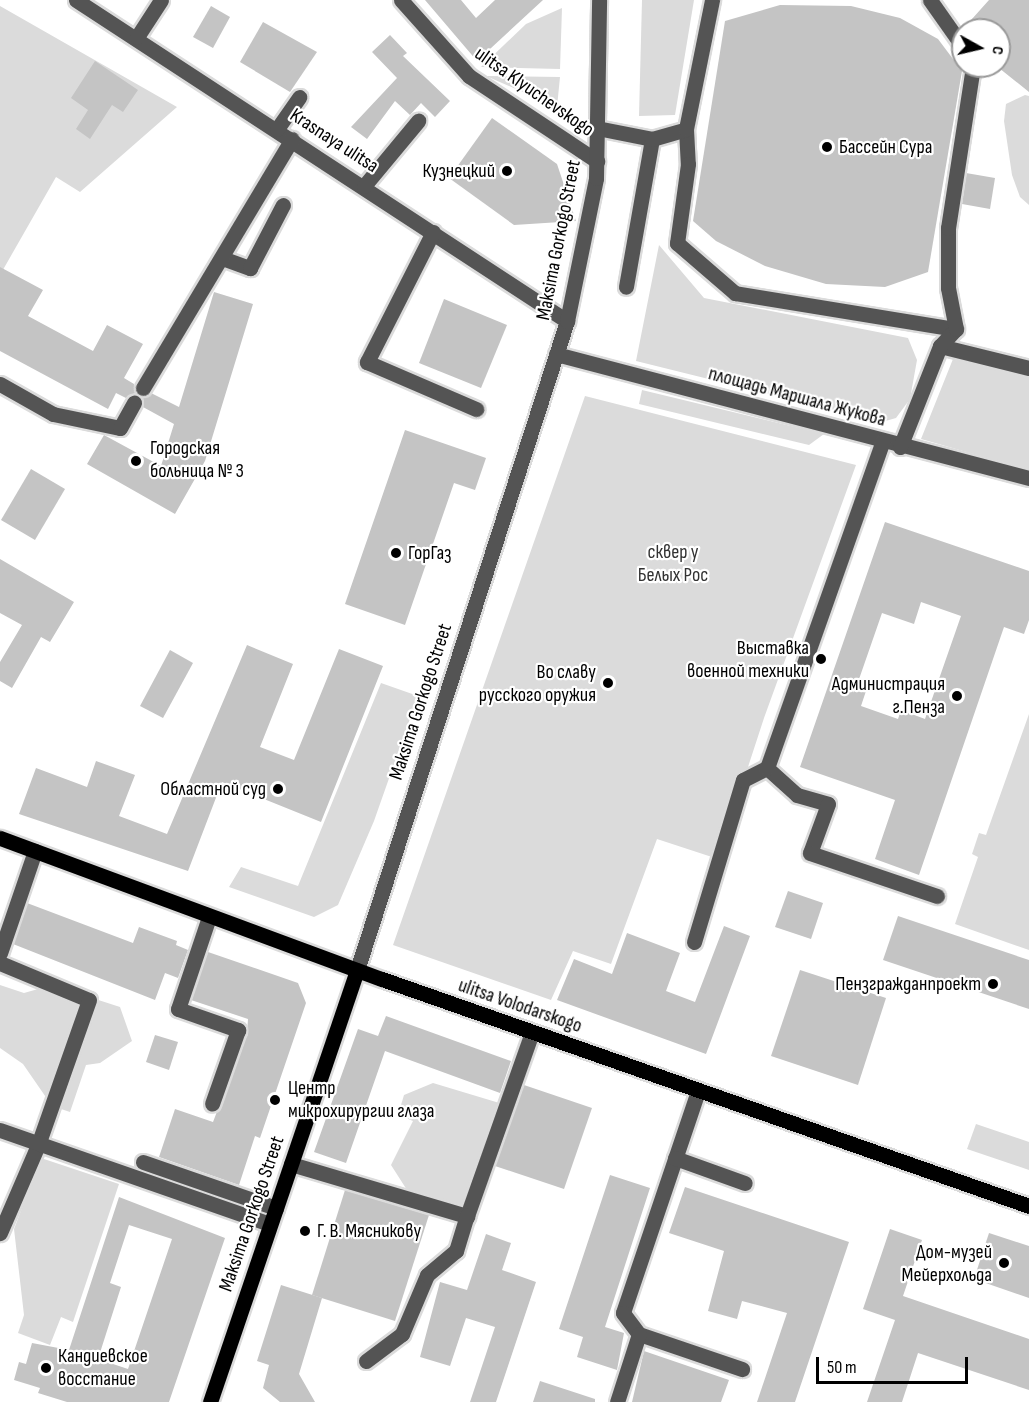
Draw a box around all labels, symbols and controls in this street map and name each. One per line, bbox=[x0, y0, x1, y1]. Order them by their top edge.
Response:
north arrow bbox=[951, 18, 1011, 78]
street label: ulitsa Klyuchevskogo bbox=[470, 42, 598, 142]
text: С bbox=[987, 45, 1007, 56]
street label: Krasnaya ulitsa bbox=[285, 104, 383, 178]
place label: Бассейн Сура bbox=[839, 135, 932, 159]
marker: Бассейн Сура bbox=[820, 140, 834, 154]
street label: Maksima Gorkogo Street bbox=[532, 158, 586, 322]
place label: Кузнецкий bbox=[422, 159, 495, 183]
marker: Кузнецкий bbox=[500, 164, 514, 178]
street label: площадь Маршала Жукова bbox=[706, 362, 888, 432]
place label: Городская больница № 3 bbox=[150, 437, 244, 484]
marker: Городская больница № 3 bbox=[127, 452, 145, 470]
place label: ГорГаз bbox=[408, 541, 451, 565]
park label: сквер у Белых Рос bbox=[638, 541, 708, 588]
marker: ГорГаз bbox=[389, 546, 403, 560]
street label: Maksima Gorkogo Street bbox=[384, 621, 458, 783]
place label: Выставка военной техники bbox=[687, 636, 809, 683]
marker: Выставка военной техники bbox=[814, 652, 828, 666]
place label: Во славу русского оружия bbox=[479, 660, 596, 707]
place label: Администрация г.Пенза bbox=[832, 672, 945, 719]
marker: Во славу русского оружия bbox=[601, 676, 615, 690]
marker: Администрация г.Пенза bbox=[950, 689, 964, 703]
place label: Областной суд bbox=[160, 777, 266, 801]
marker: Областной суд bbox=[271, 782, 285, 796]
place label: Пензгражданпроект bbox=[835, 972, 981, 996]
street label: ulitsa Volodarskogo bbox=[455, 974, 585, 1038]
marker: Пензгражданпроект bbox=[986, 977, 1000, 991]
place label: Центр микрохирургии глаза bbox=[288, 1076, 435, 1123]
marker: Центр микрохирургии глаза bbox=[266, 1091, 284, 1109]
street label: Maksima Gorkogo Street bbox=[214, 1133, 290, 1295]
place label: Г. В. Мясникову bbox=[317, 1219, 421, 1243]
marker: Г. В. Мясникову bbox=[298, 1224, 312, 1238]
place label: Дом-музей Мейерхольда bbox=[902, 1240, 992, 1287]
marker: Дом-музей Мейерхольда bbox=[997, 1256, 1011, 1270]
place label: Кандиевское восстание bbox=[58, 1344, 148, 1391]
scale bar bbox=[819, 1345, 970, 1383]
text: 50 m bbox=[827, 1357, 857, 1378]
marker: Кандиевское восстание bbox=[39, 1361, 53, 1375]

